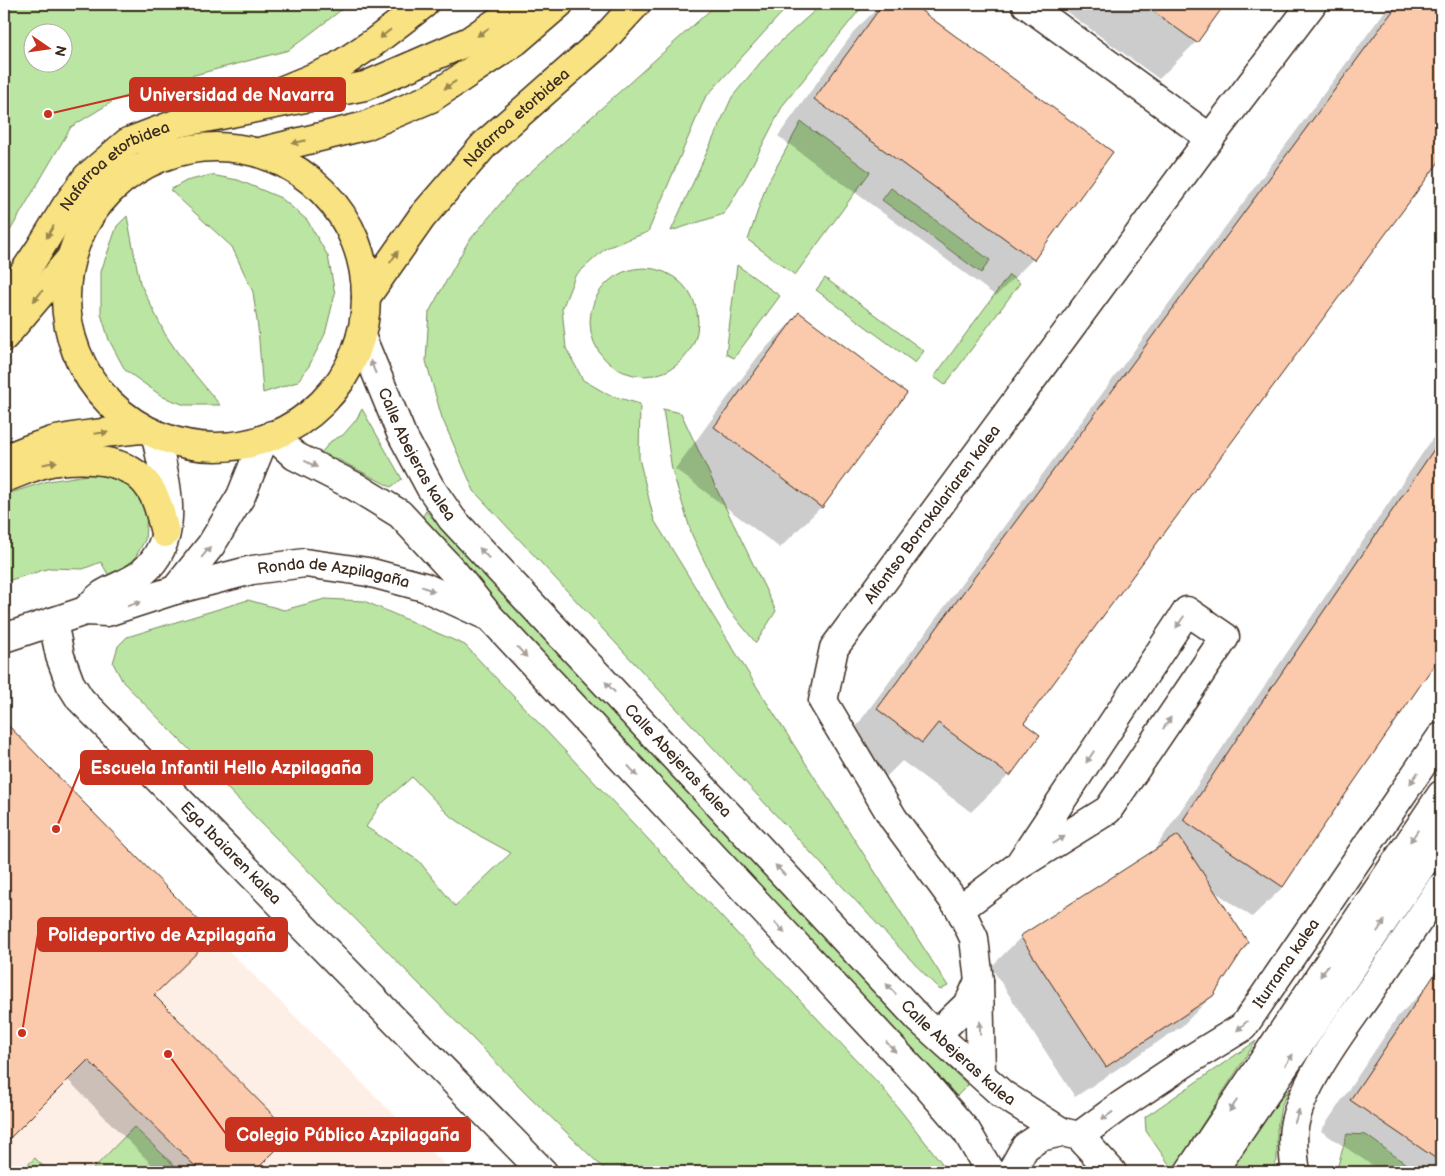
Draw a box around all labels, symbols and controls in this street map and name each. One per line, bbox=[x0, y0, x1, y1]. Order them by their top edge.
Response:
north arrow bbox=[22, 22, 72, 72]
one-way arrow bbox=[476, 27, 490, 37]
one-way arrow bbox=[379, 28, 392, 39]
text: N bbox=[51, 44, 70, 58]
street label: Nafarroa etorbidea bbox=[460, 64, 574, 171]
callout: Universidad de Navarra bbox=[130, 78, 345, 111]
one-way arrow bbox=[444, 80, 457, 90]
text: Universidad de Navarra bbox=[140, 85, 334, 106]
street label: Nafarroa etorbidea bbox=[56, 118, 172, 215]
one-way arrow bbox=[292, 138, 307, 146]
one-way arrow bbox=[46, 225, 54, 240]
one-way arrow bbox=[389, 250, 399, 264]
one-way arrow bbox=[32, 290, 44, 302]
one-way arrow bbox=[369, 360, 377, 374]
street label: Calle Abejeras kalea bbox=[374, 385, 460, 525]
street label: Alfontso Borrokalariaren kalea bbox=[860, 421, 1005, 607]
one-way arrow bbox=[93, 429, 109, 437]
one-way arrow bbox=[42, 459, 58, 467]
one-way arrow bbox=[304, 460, 318, 468]
one-way arrow bbox=[200, 546, 211, 559]
one-way arrow bbox=[478, 547, 490, 559]
street label: Ronda de Azpilagaña bbox=[256, 554, 412, 592]
one-way arrow bbox=[421, 586, 435, 594]
one-way arrow bbox=[126, 599, 141, 607]
one-way arrow bbox=[1175, 615, 1185, 628]
one-way arrow bbox=[516, 646, 528, 658]
one-way arrow bbox=[604, 682, 616, 694]
street label: Calle Abejeras kalea bbox=[620, 700, 735, 822]
one-way arrow bbox=[1162, 716, 1172, 729]
one-way arrow bbox=[1085, 750, 1095, 764]
callout: Escuela Infantil Hello Azpilagaña bbox=[81, 751, 372, 784]
text: Escuela Infantil Hello Azpilagaña bbox=[90, 758, 362, 779]
one-way arrow bbox=[627, 764, 639, 776]
one-way arrow bbox=[1409, 771, 1419, 784]
street label: Ega Ibaiaren kalea bbox=[176, 798, 285, 908]
one-way arrow bbox=[1409, 829, 1419, 843]
one-way arrow bbox=[1053, 835, 1066, 845]
one-way arrow bbox=[774, 864, 786, 876]
street label: Iturrama kalea bbox=[1249, 915, 1324, 1012]
callout: Polideportivo de Azpilagaña bbox=[38, 918, 287, 951]
one-way arrow bbox=[1376, 919, 1386, 932]
one-way arrow bbox=[774, 922, 786, 934]
text: Polideportivo de Azpilagaña bbox=[48, 925, 276, 946]
one-way arrow bbox=[1319, 964, 1329, 978]
one-way arrow bbox=[885, 983, 897, 995]
street label: Calle Abejeras kalea bbox=[897, 996, 1019, 1110]
one-way arrow bbox=[976, 1019, 984, 1035]
one-way arrow bbox=[1236, 1020, 1248, 1032]
one-way arrow bbox=[885, 1040, 897, 1052]
one-way arrow bbox=[1284, 1053, 1294, 1067]
one-way arrow bbox=[1229, 1099, 1238, 1113]
one-way arrow bbox=[1293, 1108, 1301, 1123]
one-way arrow bbox=[1100, 1111, 1114, 1121]
callout: Colegio Público Azpilagaña bbox=[226, 1118, 470, 1151]
text: Colegio Público Azpilagaña bbox=[236, 1125, 460, 1146]

